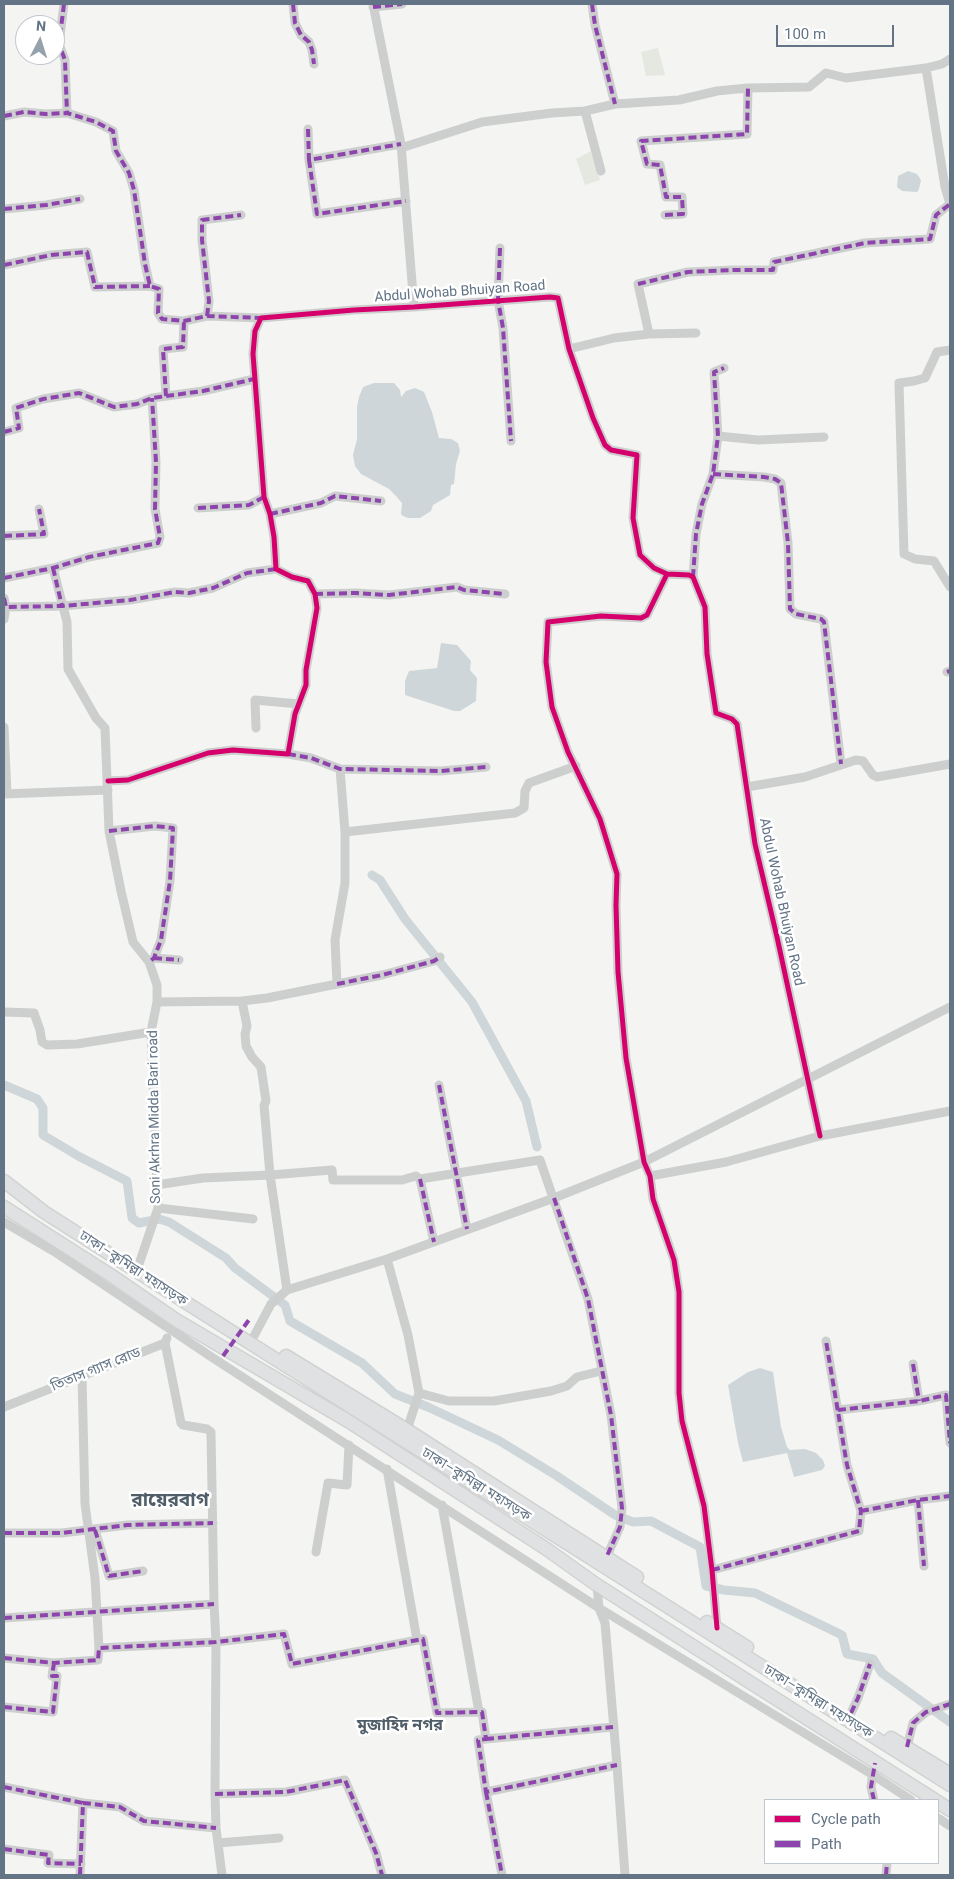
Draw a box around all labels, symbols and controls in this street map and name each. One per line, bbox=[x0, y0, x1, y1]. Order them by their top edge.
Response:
north arrow bbox=[15, 15, 65, 65]
scale bar bbox=[779, 15, 896, 47]
text: N bbox=[36, 18, 47, 34]
text: 100 m bbox=[784, 25, 826, 43]
street label: Abdul Wohab Bhuiyan Road bbox=[374, 278, 546, 306]
street label: Abdul Wohab Bhuiyan Road bbox=[755, 816, 807, 988]
street label: Soni Akrhra Midda Bari road bbox=[145, 1030, 165, 1204]
street label: ঢাকা–কুমিল্লা মহাসড়ক bbox=[76, 1228, 190, 1310]
street label: তিতাস গ্যাস রোড bbox=[49, 1344, 143, 1396]
street label: ঢাকা–কুমিল্লা মহাসড়ক bbox=[418, 1445, 534, 1525]
district label: রায়েরবাগ bbox=[131, 1490, 209, 1512]
street label: ঢাকা–কুমিল্লা মহাসড়ক bbox=[760, 1662, 876, 1742]
district label: মুজাহিদ নগর bbox=[357, 1716, 443, 1736]
legend bbox=[764, 1799, 939, 1864]
text: Cycle path bbox=[811, 1810, 881, 1828]
text: Path bbox=[811, 1835, 842, 1853]

